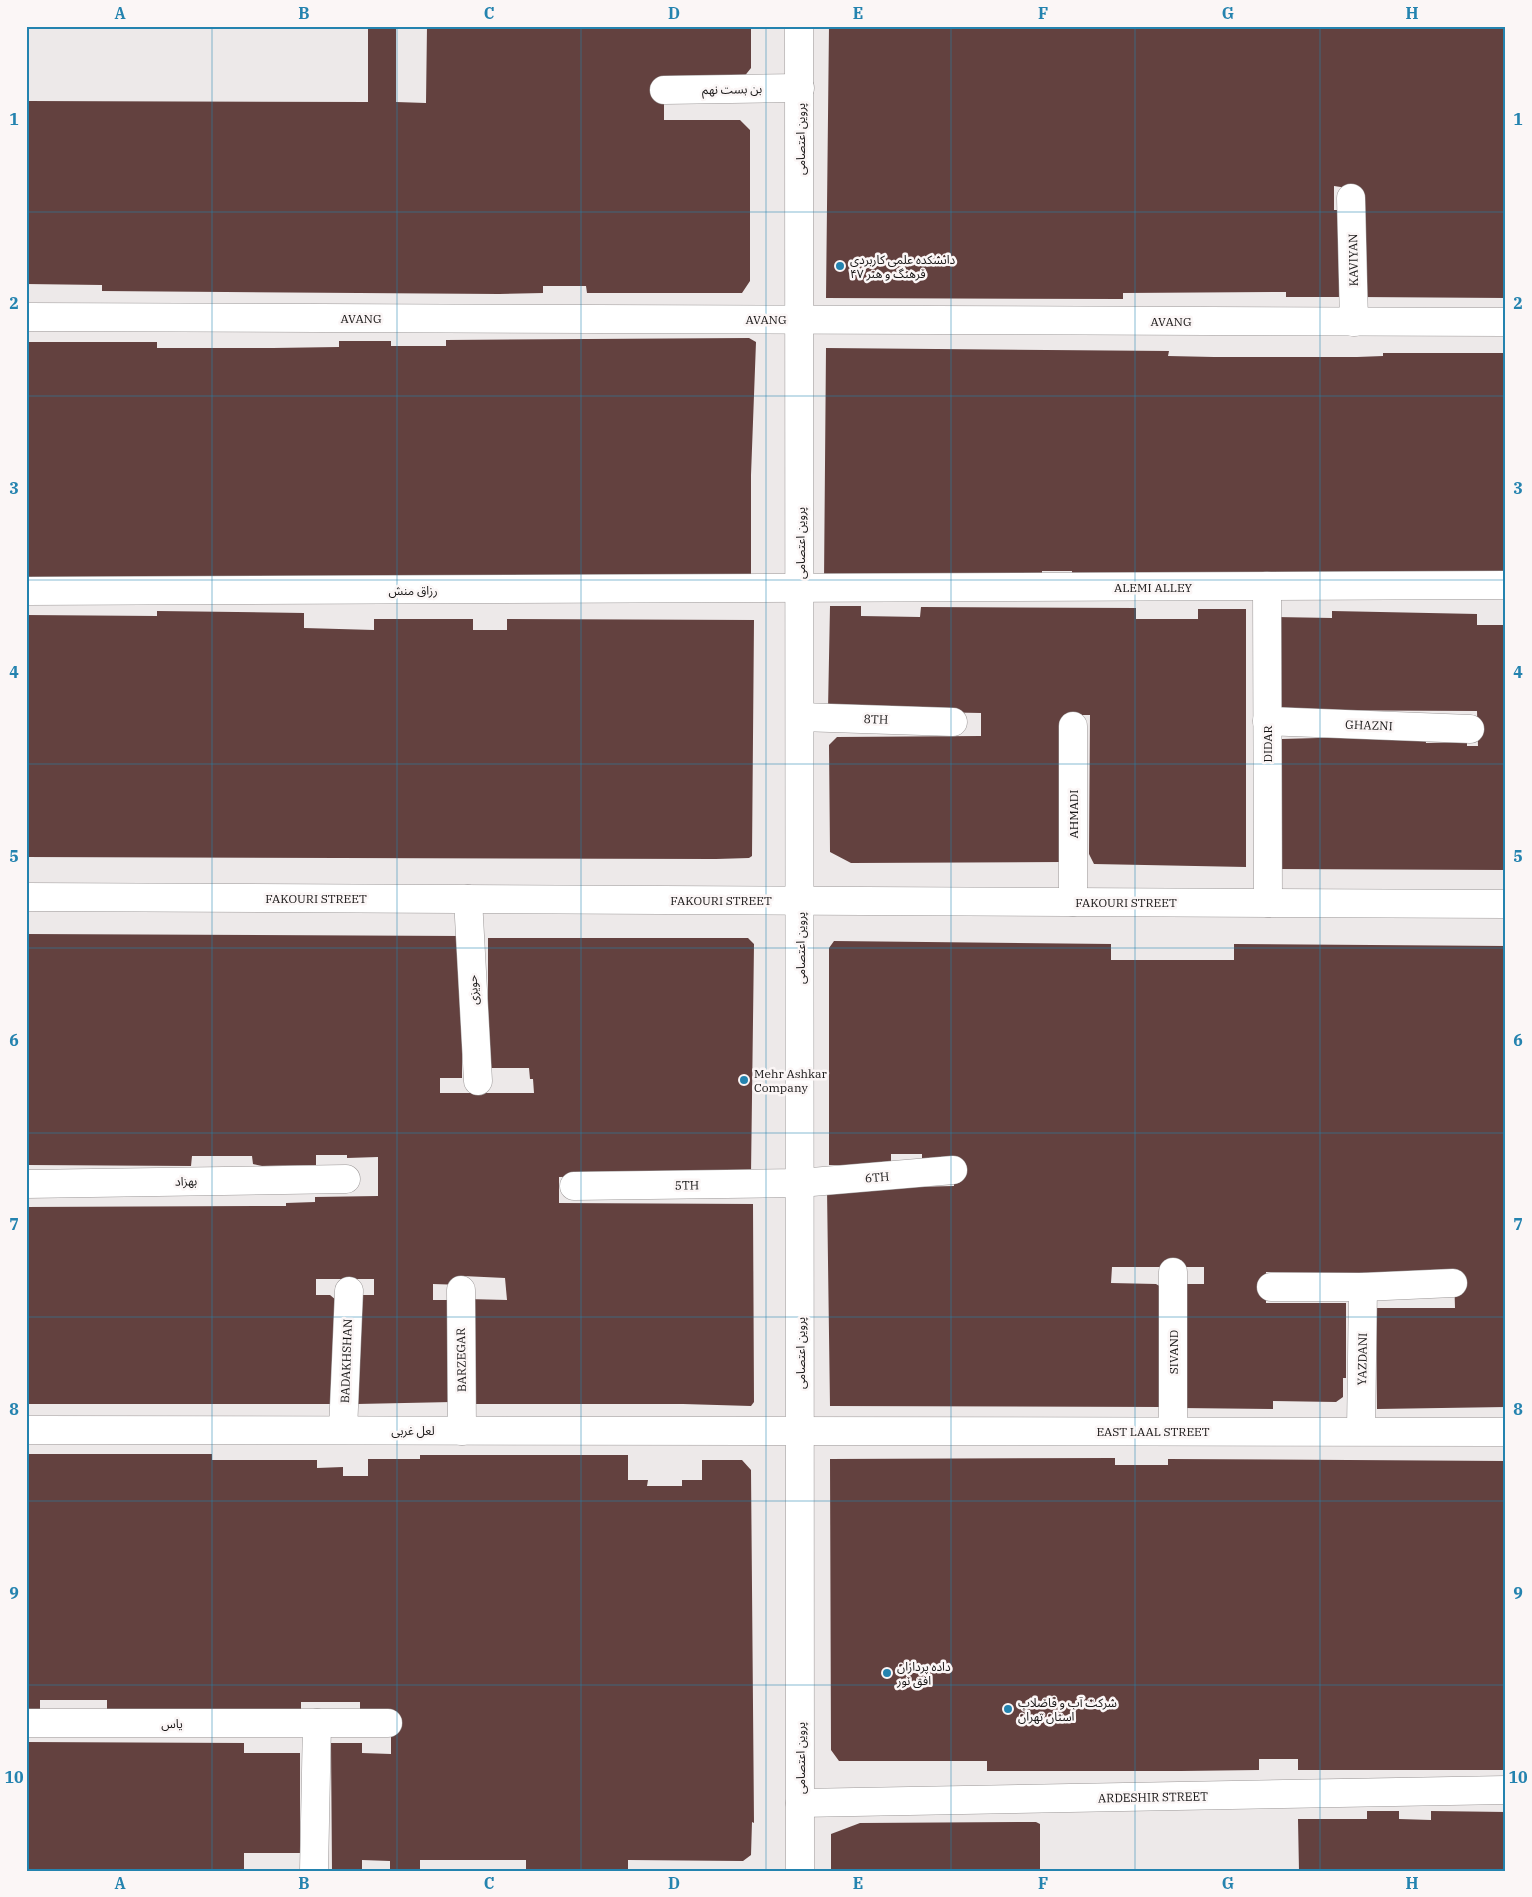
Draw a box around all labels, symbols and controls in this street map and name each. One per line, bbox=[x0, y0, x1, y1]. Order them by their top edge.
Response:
text: A bbox=[114, 3, 126, 23]
text: B bbox=[298, 3, 310, 23]
text: C bbox=[484, 3, 494, 23]
text: D bbox=[668, 3, 680, 23]
text: E bbox=[853, 3, 863, 23]
text: F bbox=[1038, 3, 1048, 23]
text: G bbox=[1222, 3, 1234, 23]
text: H bbox=[1406, 3, 1419, 23]
street label: بن بست نهم bbox=[702, 81, 762, 99]
street label: پروین اعتصامی bbox=[793, 103, 809, 175]
text: 1 bbox=[9, 109, 19, 129]
text: 1 bbox=[1513, 109, 1523, 129]
street label: KAVIYAN bbox=[1345, 233, 1361, 287]
place label: دانشکده علمی کاربردی فرهنگ و هنر ۴۷ bbox=[850, 252, 956, 281]
marker: دانشکده علمی کاربردی فرهنگ و هنر ۴۷ bbox=[834, 260, 846, 272]
text: 2 bbox=[9, 293, 19, 313]
text: 2 bbox=[1513, 293, 1523, 313]
street label: AVANG bbox=[340, 311, 382, 326]
street label: AVANG bbox=[745, 312, 787, 327]
street label: AVANG bbox=[1150, 314, 1192, 329]
text: 3 bbox=[9, 478, 19, 498]
text: 3 bbox=[1513, 478, 1523, 498]
street label: پروین اعتصامی bbox=[793, 507, 809, 579]
street label: ALEMI ALLEY bbox=[1114, 580, 1192, 595]
street label: رزاق منش bbox=[388, 583, 438, 598]
text: 4 bbox=[9, 662, 19, 682]
text: 4 bbox=[1513, 662, 1523, 682]
street label: 8TH bbox=[864, 711, 888, 727]
street label: GHAZNI bbox=[1345, 717, 1393, 733]
street label: DIDAR bbox=[1260, 725, 1275, 763]
street label: AHMADI bbox=[1066, 790, 1081, 839]
text: 5 bbox=[9, 846, 19, 866]
text: 5 bbox=[1513, 846, 1523, 866]
street label: FAKOURI STREET bbox=[265, 891, 367, 906]
street label: FAKOURI STREET bbox=[670, 893, 772, 908]
street label: FAKOURI STREET bbox=[1075, 895, 1177, 910]
street label: پروین اعتصامی bbox=[793, 912, 809, 984]
street label: حویزی bbox=[465, 975, 481, 1005]
text: 6 bbox=[9, 1030, 19, 1050]
text: 6 bbox=[1513, 1030, 1523, 1050]
place label: Mehr Ashkar Company bbox=[754, 1066, 828, 1095]
marker: Mehr Ashkar Company bbox=[738, 1074, 750, 1086]
street label: 6TH bbox=[864, 1168, 890, 1186]
street label: بهزاد bbox=[175, 1173, 197, 1189]
street label: 5TH bbox=[675, 1177, 699, 1193]
text: 7 bbox=[9, 1214, 19, 1234]
text: 7 bbox=[1513, 1214, 1523, 1234]
street label: پروین اعتصامی bbox=[793, 1317, 809, 1389]
street label: BADAKHSHAN bbox=[337, 1319, 355, 1403]
street label: BARZEGAR bbox=[453, 1328, 469, 1392]
street label: SIVAND bbox=[1166, 1330, 1181, 1374]
street label: YAZDANI bbox=[1354, 1333, 1370, 1385]
text: 8 bbox=[9, 1399, 19, 1419]
text: 8 bbox=[1513, 1399, 1523, 1419]
street label: لعل غربی bbox=[391, 1423, 435, 1438]
street label: EAST LAAL STREET bbox=[1096, 1424, 1210, 1439]
text: 9 bbox=[9, 1583, 19, 1603]
text: 9 bbox=[1513, 1583, 1523, 1603]
place label: داده پردازان افق نور bbox=[896, 1659, 951, 1689]
marker: داده پردازان افق نور bbox=[881, 1667, 893, 1679]
place label: شرکت آب و فاضلاب استان تهران bbox=[1018, 1695, 1117, 1724]
marker: شرکت آب و فاضلاب استان تهران bbox=[1002, 1703, 1014, 1715]
street label: یاس bbox=[161, 1716, 183, 1731]
street label: پروین اعتصامی bbox=[793, 1722, 809, 1794]
text: 10 bbox=[4, 1767, 24, 1787]
text: 10 bbox=[1508, 1767, 1528, 1787]
street label: ARDESHIR STREET bbox=[1098, 1789, 1208, 1805]
text: A bbox=[114, 1873, 126, 1893]
text: B bbox=[298, 1873, 310, 1893]
text: C bbox=[484, 1873, 494, 1893]
text: D bbox=[668, 1873, 680, 1893]
text: E bbox=[853, 1873, 863, 1893]
text: F bbox=[1038, 1873, 1048, 1893]
text: G bbox=[1222, 1873, 1234, 1893]
text: H bbox=[1406, 1873, 1419, 1893]

